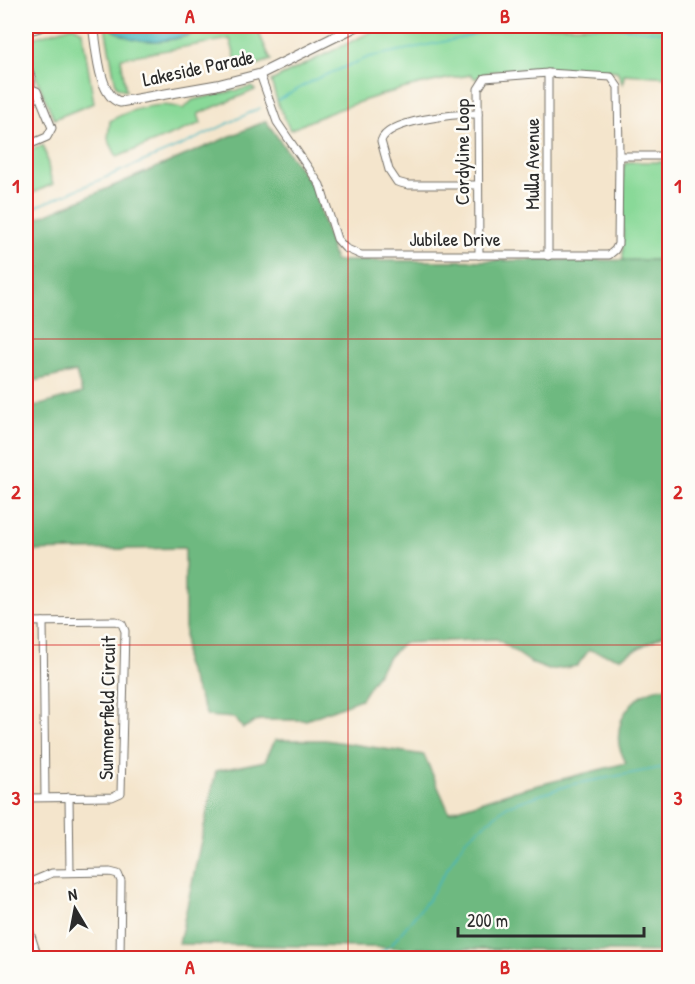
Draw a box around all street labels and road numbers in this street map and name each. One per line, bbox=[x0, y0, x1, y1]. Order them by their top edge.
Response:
street label: Lakeside Parade bbox=[140, 43, 256, 92]
street label: Cordyline Loop bbox=[448, 98, 475, 205]
street label: Mulla Avenue bbox=[518, 118, 545, 210]
street label: Jubilee Drive bbox=[409, 225, 501, 252]
street label: Summerfield Circuit bbox=[92, 635, 121, 780]

